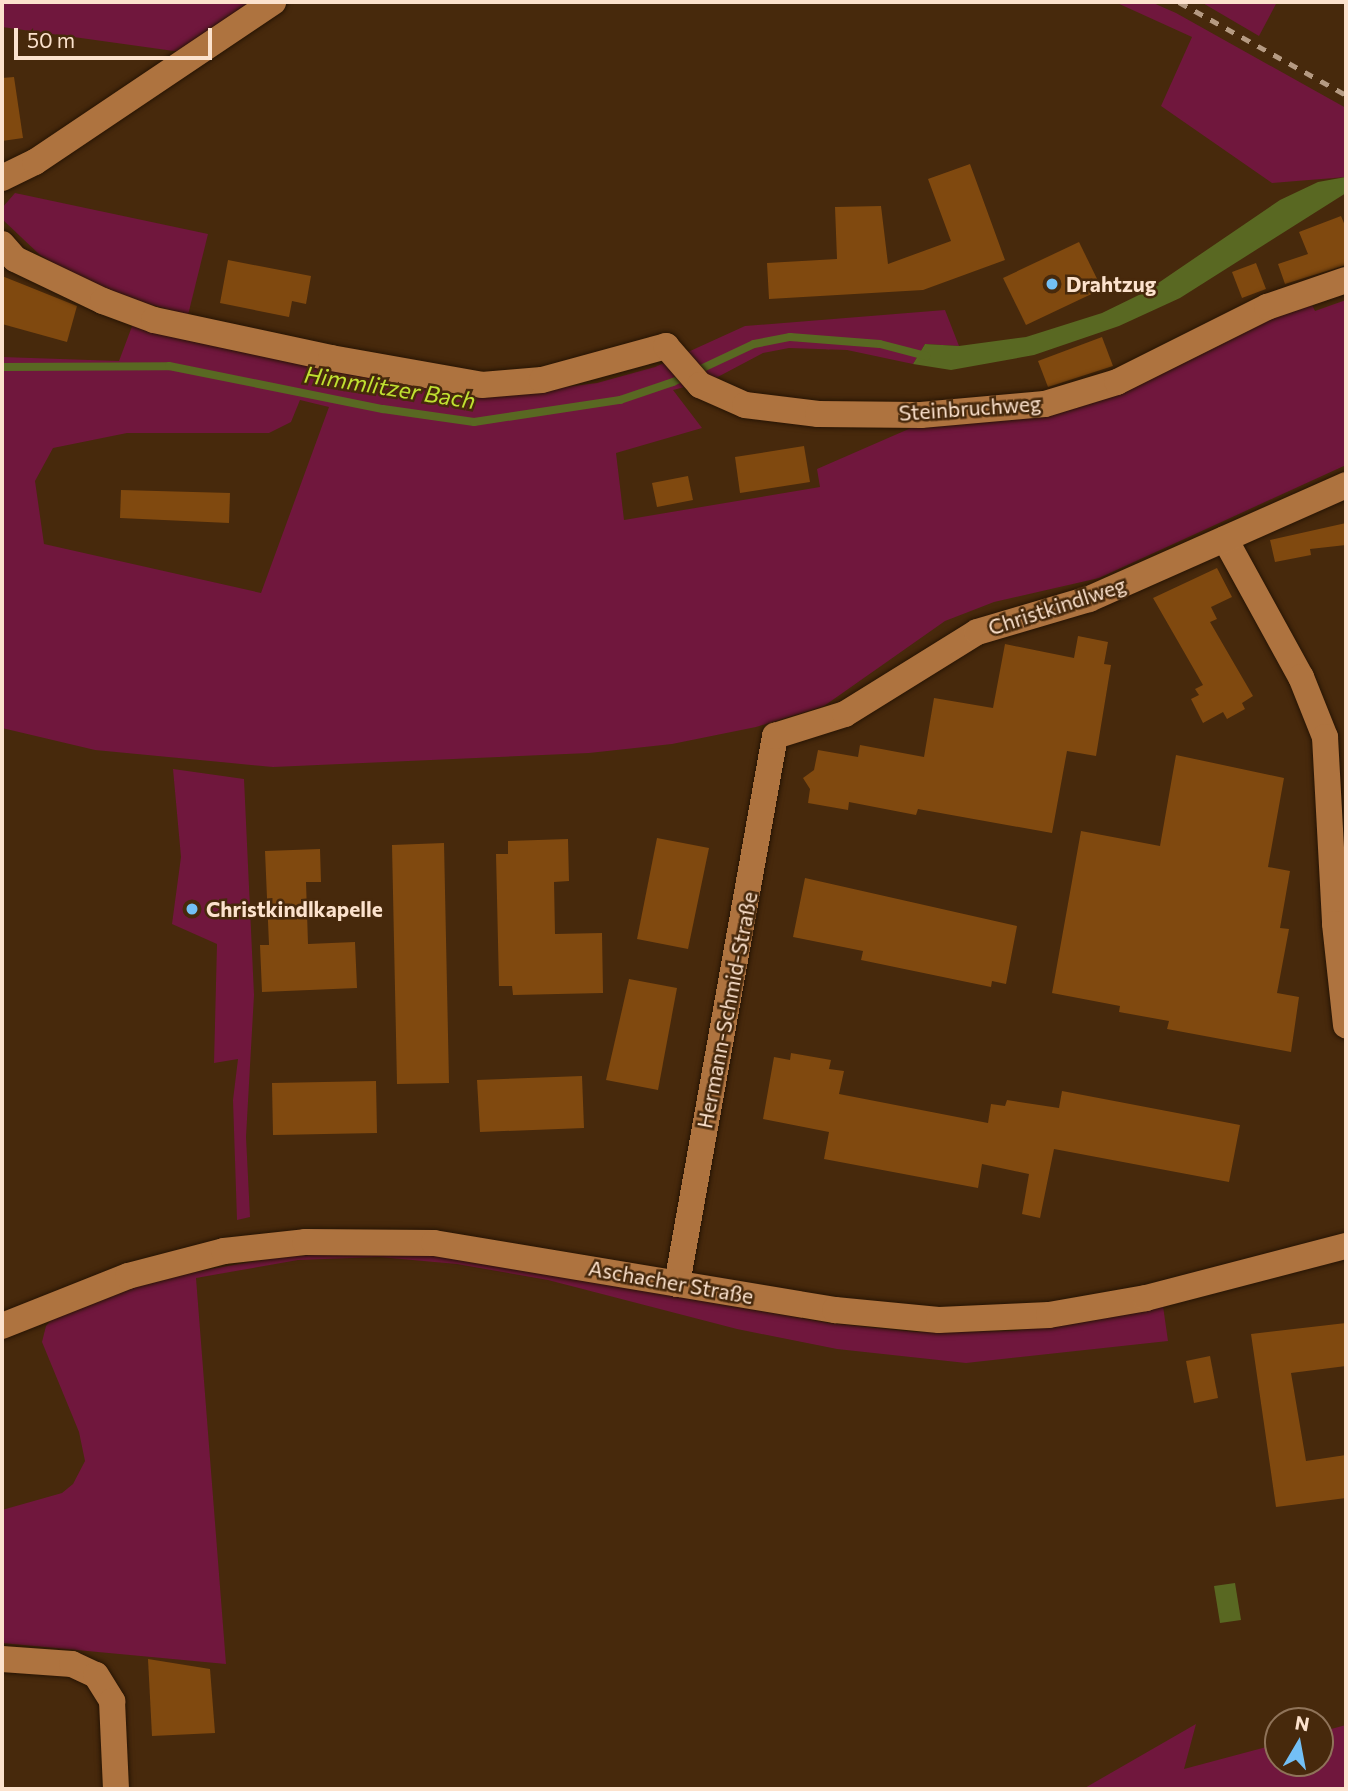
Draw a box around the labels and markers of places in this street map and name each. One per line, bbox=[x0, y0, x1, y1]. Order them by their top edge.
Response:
place label: Drahtzug bbox=[1066, 271, 1156, 297]
marker: Drahtzug bbox=[1044, 276, 1060, 292]
place label: Christkindlkapelle bbox=[206, 896, 383, 922]
marker: Christkindlkapelle bbox=[184, 901, 200, 917]

